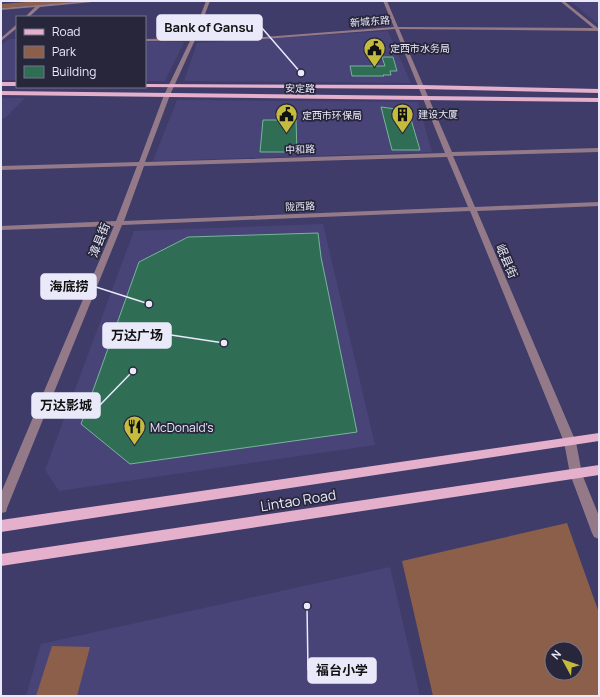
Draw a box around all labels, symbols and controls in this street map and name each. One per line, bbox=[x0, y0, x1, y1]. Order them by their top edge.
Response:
street label: 新城东路 bbox=[350, 13, 390, 29]
callout: Bank of Gansu bbox=[157, 15, 262, 40]
legend bbox=[16, 16, 146, 88]
text: Bank of Gansu bbox=[164, 18, 254, 36]
text: Road bbox=[52, 23, 80, 40]
public building icon: 定西市水务局 bbox=[361, 35, 387, 68]
place label: 定西市水务局 bbox=[390, 41, 450, 55]
text: Park bbox=[52, 43, 77, 60]
text: Building bbox=[52, 63, 96, 80]
street label: 安定路 bbox=[285, 81, 315, 95]
building icon: 建设大厦 bbox=[389, 101, 415, 134]
public building icon: 定西市环保局 bbox=[273, 102, 299, 135]
place label: 建设大厦 bbox=[418, 107, 458, 121]
place label: 定西市环保局 bbox=[302, 108, 362, 122]
street label: 中和路 bbox=[285, 141, 315, 157]
street label: 陇西路 bbox=[285, 198, 315, 214]
street label: 漳县街 bbox=[84, 220, 114, 260]
street label: 岷县街 bbox=[492, 241, 522, 281]
callout: 海底捞 bbox=[41, 274, 96, 299]
text: 海底捞 bbox=[49, 277, 89, 295]
callout: 万达广场 bbox=[103, 323, 171, 348]
text: 万达广场 bbox=[111, 326, 163, 344]
callout: 万达影城 bbox=[32, 393, 100, 418]
text: 万达影城 bbox=[40, 396, 92, 414]
restaurant icon: McDonald's bbox=[121, 414, 147, 447]
place label: McDonald's bbox=[150, 419, 214, 436]
street label: Lintao Road bbox=[259, 485, 337, 515]
north arrow bbox=[544, 641, 584, 681]
text: N bbox=[548, 646, 564, 662]
callout: 福台小学 bbox=[308, 658, 376, 683]
text: 福台小学 bbox=[316, 661, 368, 679]

